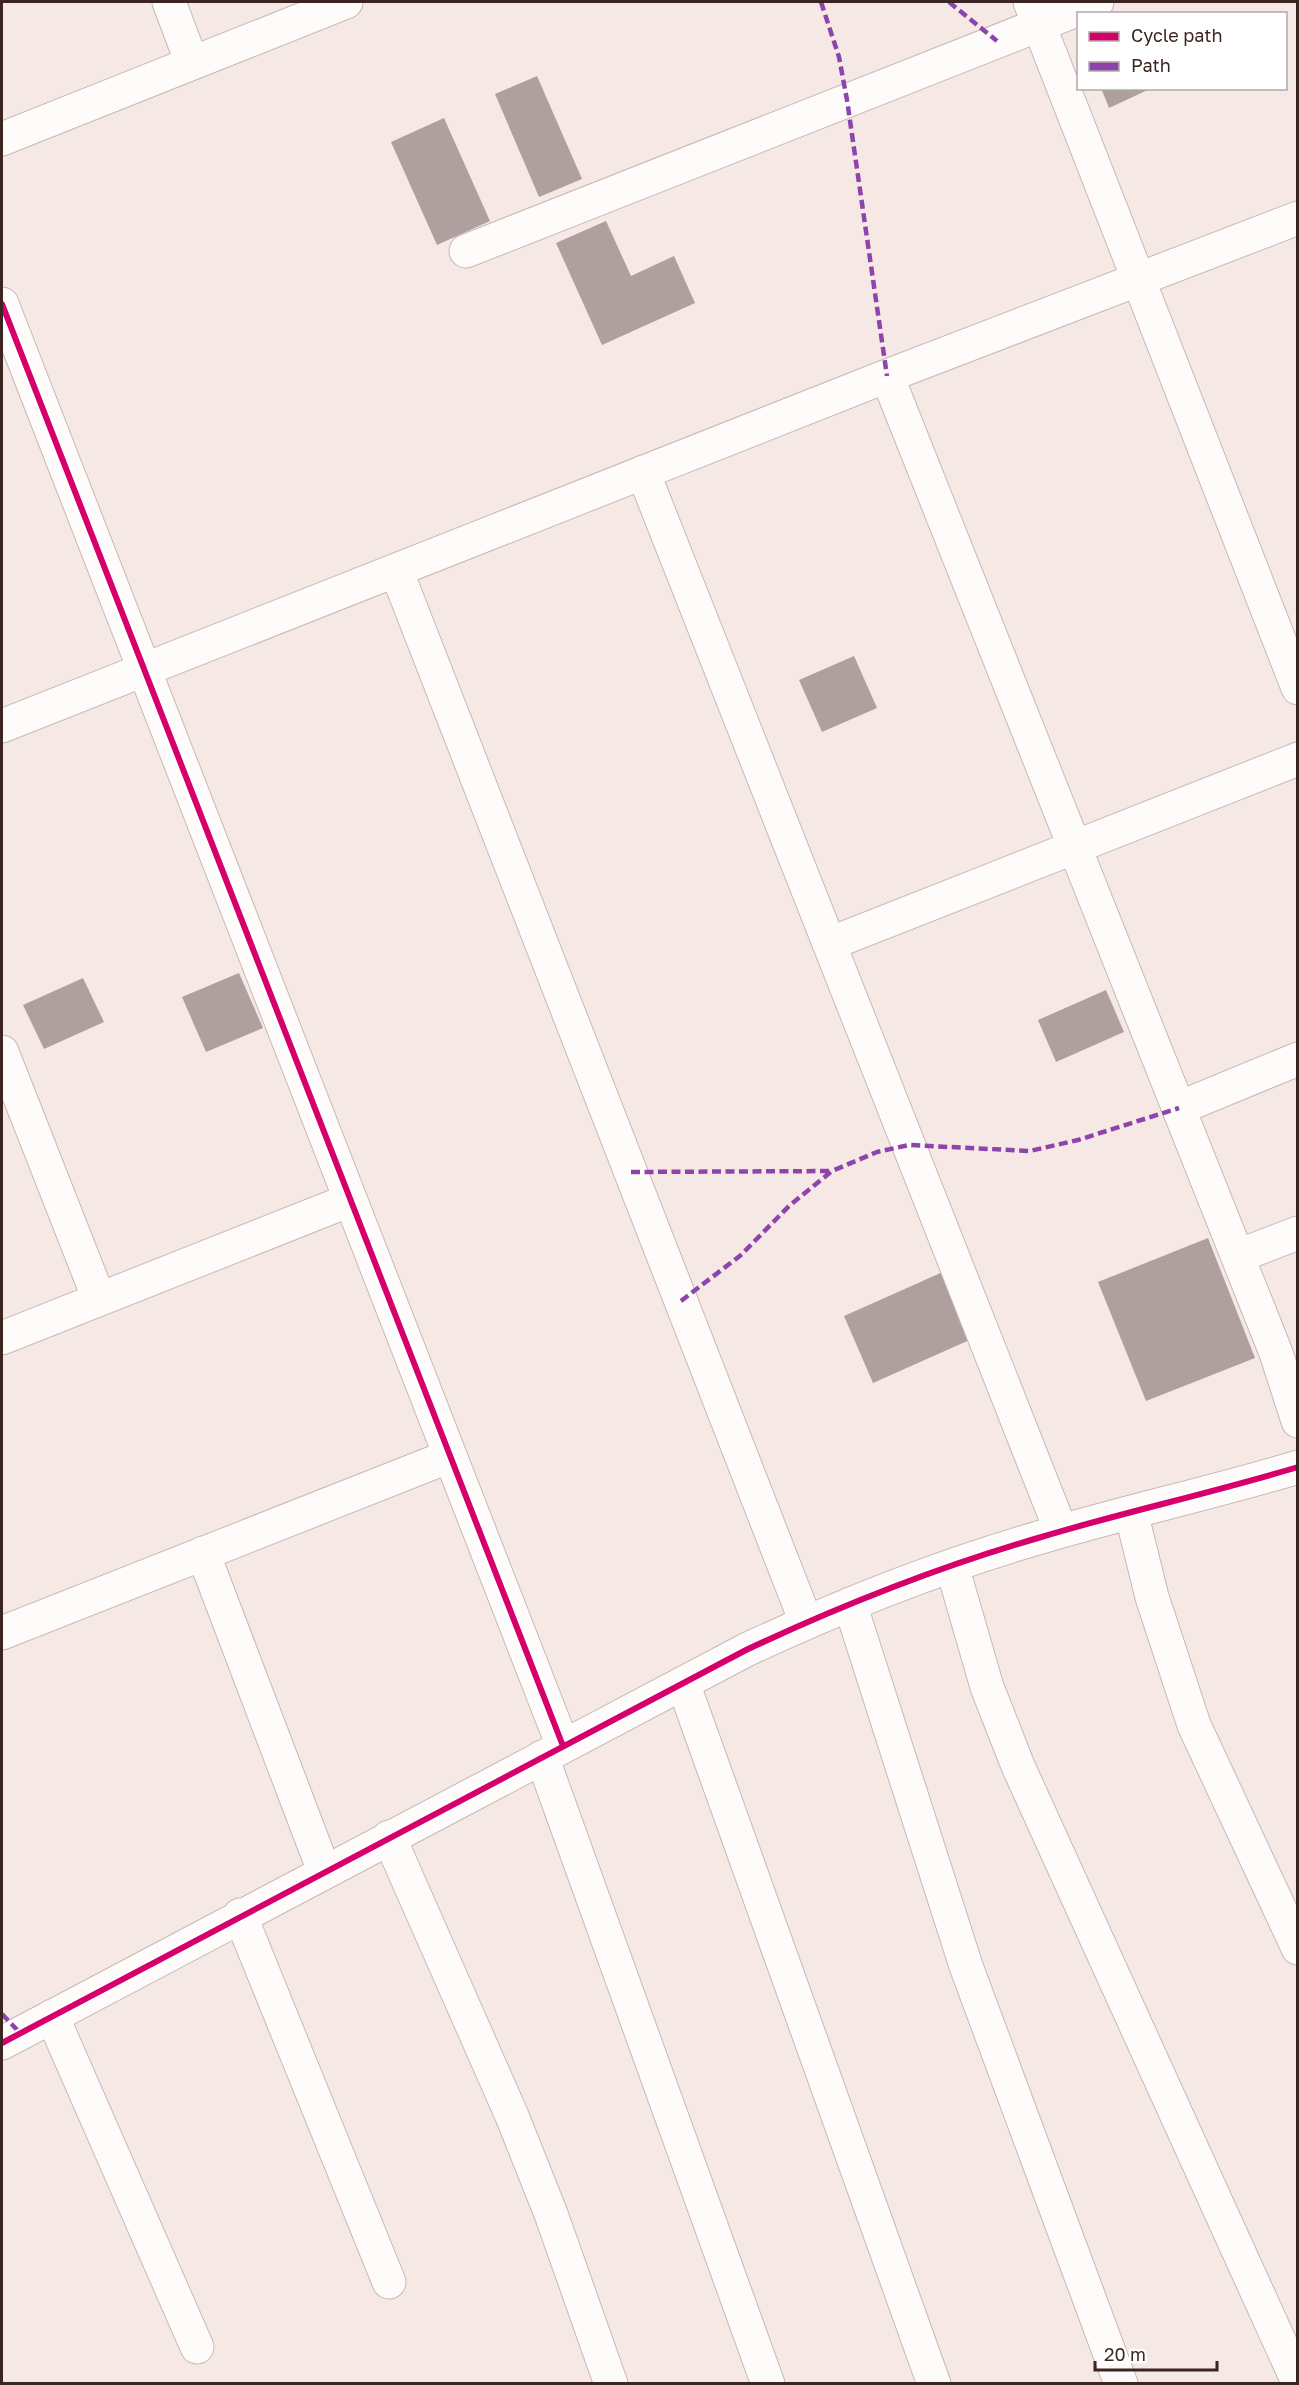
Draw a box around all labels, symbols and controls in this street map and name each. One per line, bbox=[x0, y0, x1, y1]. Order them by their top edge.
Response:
legend bbox=[1077, 12, 1287, 90]
text: Cycle path bbox=[1131, 24, 1223, 46]
text: Path bbox=[1131, 54, 1171, 76]
scale bar bbox=[1095, 2334, 1216, 2372]
text: 20 m bbox=[1104, 2343, 1146, 2365]

